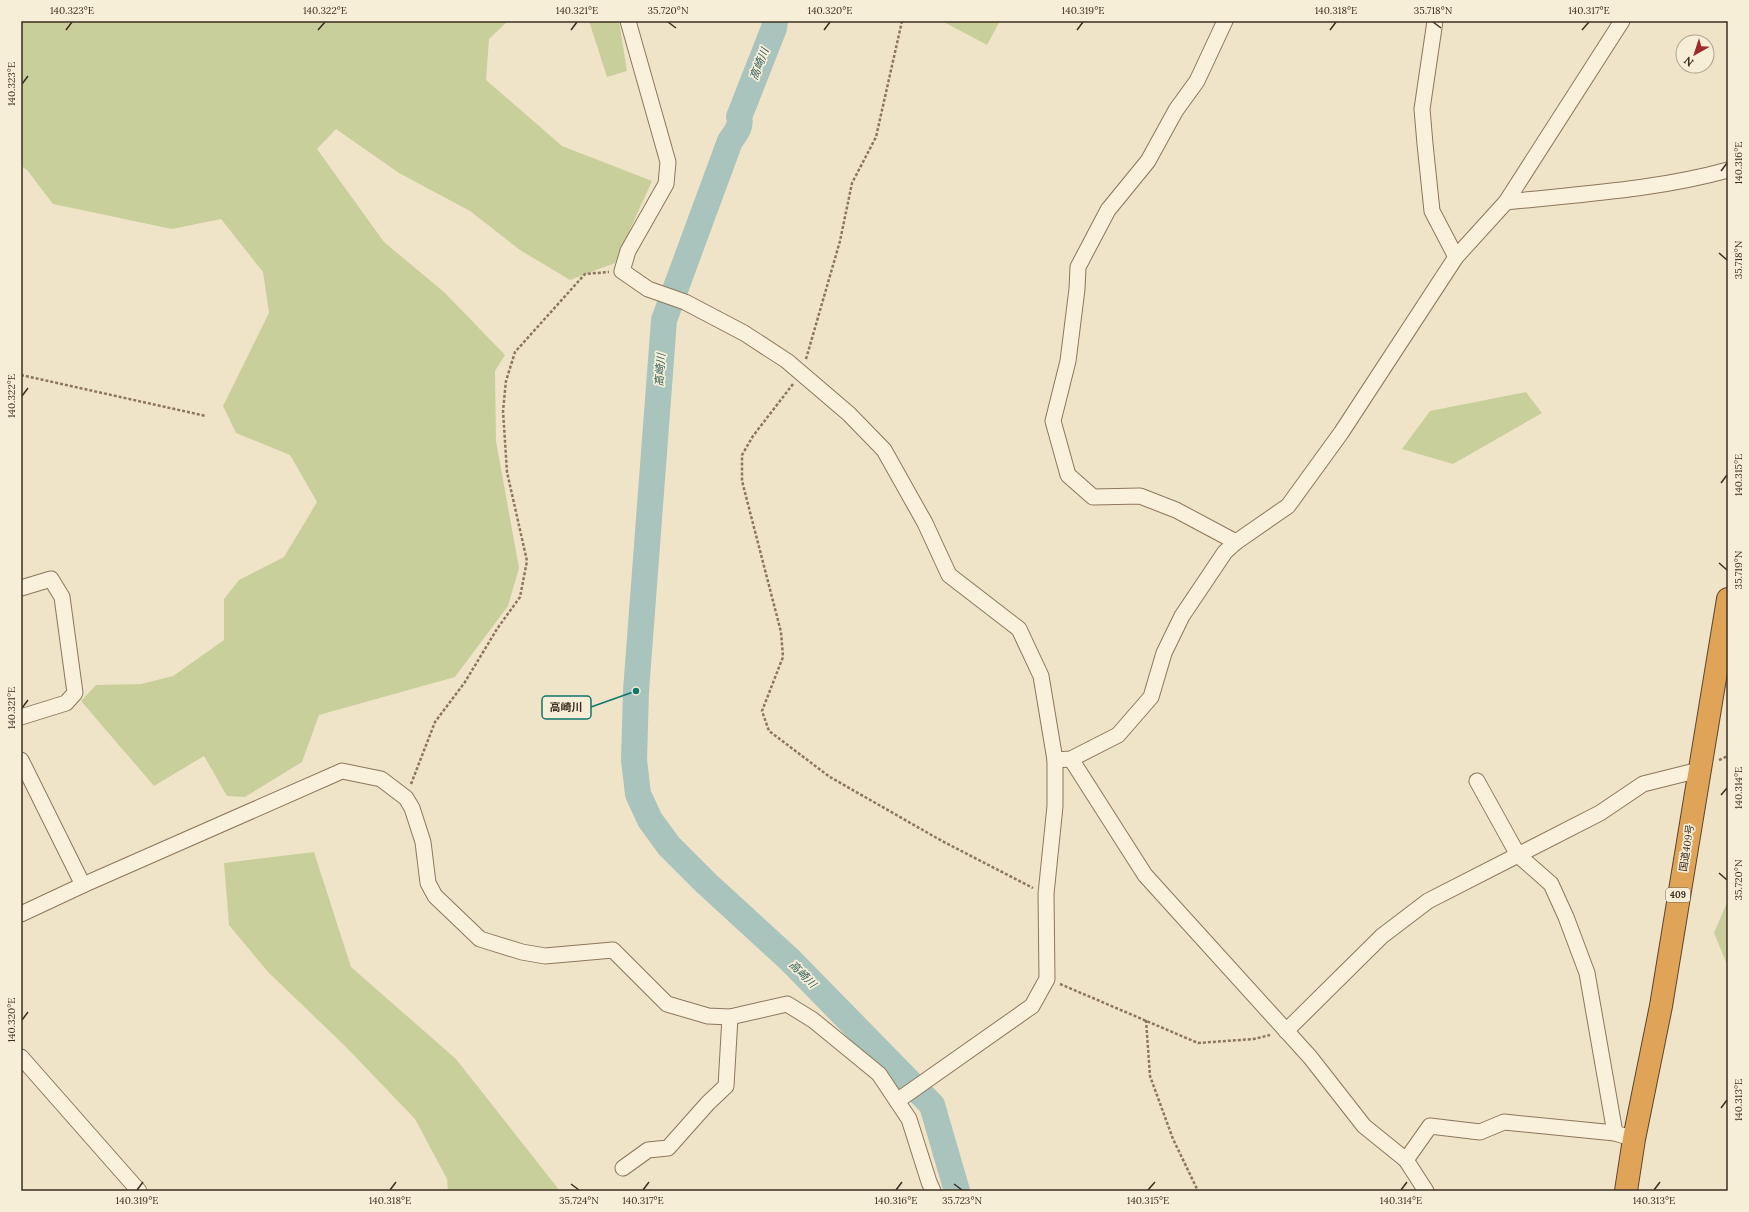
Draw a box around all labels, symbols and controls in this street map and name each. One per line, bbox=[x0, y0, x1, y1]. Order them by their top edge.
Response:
text: 140.323°E bbox=[50, 4, 94, 17]
text: 140.322°E bbox=[303, 4, 347, 17]
text: 140.321°E bbox=[556, 4, 598, 17]
text: 35.720°N bbox=[647, 4, 689, 17]
text: 140.320°E bbox=[808, 4, 853, 17]
text: 140.319°E bbox=[1062, 4, 1104, 17]
text: 140.318°E bbox=[1315, 4, 1357, 17]
text: 35.718°N bbox=[1414, 4, 1453, 17]
text: 140.317°E bbox=[1568, 4, 1610, 17]
north arrow bbox=[1675, 34, 1715, 74]
water label: 高崎川 bbox=[747, 45, 772, 82]
text: N bbox=[1681, 53, 1696, 70]
text: 140.323°E bbox=[5, 62, 18, 106]
text: 140.316°E bbox=[1732, 142, 1745, 184]
text: 35.718°N bbox=[1732, 240, 1745, 279]
water label: 高崎川 bbox=[652, 352, 668, 387]
text: 140.322°E bbox=[5, 374, 18, 418]
text: 140.315°E bbox=[1732, 454, 1745, 496]
text: 35.719°N bbox=[1732, 550, 1745, 589]
text: 140.321°E bbox=[5, 687, 18, 729]
callout: 高崎川 bbox=[542, 696, 591, 719]
text: 高崎川 bbox=[550, 700, 583, 714]
text: 140.314°E bbox=[1732, 767, 1745, 809]
street label: 国道409号 bbox=[1676, 824, 1697, 873]
text: 35.720°N bbox=[1732, 859, 1745, 901]
road number: 409 bbox=[1666, 888, 1690, 902]
water label: 高崎川 bbox=[786, 957, 820, 991]
text: 140.320°E bbox=[5, 998, 18, 1043]
text: 140.313°E bbox=[1732, 1079, 1745, 1121]
text: 140.319°E bbox=[116, 1194, 158, 1207]
text: 140.318°E bbox=[369, 1194, 411, 1207]
text: 35.724°N bbox=[559, 1194, 599, 1207]
text: 140.317°E bbox=[622, 1194, 664, 1207]
text: 140.316°E bbox=[875, 1194, 917, 1207]
text: 35.723°N bbox=[942, 1194, 982, 1207]
text: 140.315°E bbox=[1127, 1194, 1169, 1207]
text: 140.314°E bbox=[1380, 1194, 1422, 1207]
text: 140.313°E bbox=[1633, 1194, 1675, 1207]

